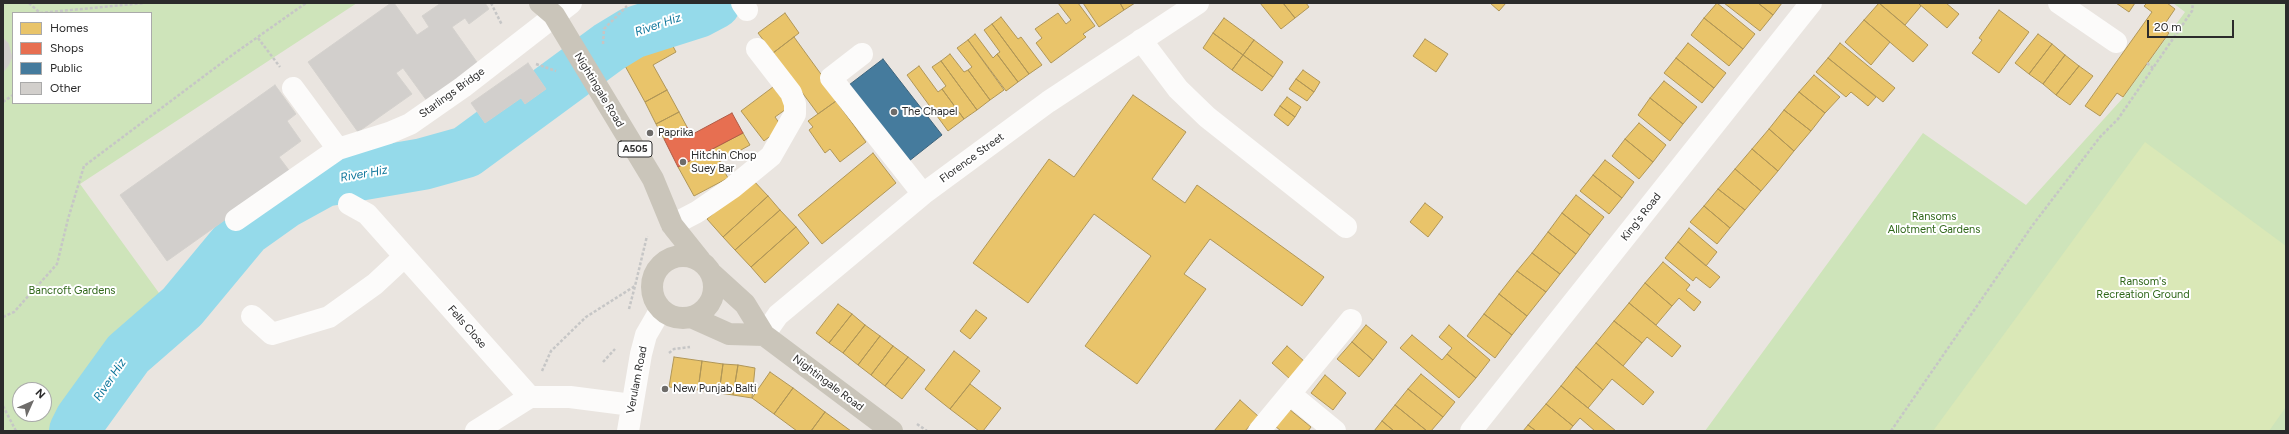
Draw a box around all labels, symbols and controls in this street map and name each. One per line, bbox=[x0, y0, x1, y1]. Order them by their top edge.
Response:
water label: River Hiz bbox=[633, 10, 683, 40]
legend bbox=[12, 12, 152, 104]
scale bar bbox=[2149, 12, 2236, 38]
text: 20 m bbox=[2154, 20, 2182, 34]
text: Homes bbox=[50, 21, 88, 35]
text: Shops bbox=[50, 41, 84, 55]
street label: Nightingale Road bbox=[571, 50, 627, 130]
text: Public bbox=[50, 61, 83, 75]
street label: Starlings Bridge bbox=[417, 65, 487, 121]
text: Other bbox=[50, 81, 81, 95]
place label: The Chapel bbox=[902, 105, 958, 119]
marker: The Chapel bbox=[889, 107, 899, 117]
place label: Paprika bbox=[658, 126, 693, 140]
marker: Paprika bbox=[645, 128, 655, 138]
street label: Florence Street bbox=[937, 130, 1007, 186]
road number: A505 bbox=[618, 141, 652, 157]
place label: Hitchin Chop Suey Bar bbox=[691, 149, 756, 175]
marker: Hitchin Chop Suey Bar bbox=[678, 157, 688, 167]
water label: River Hiz bbox=[339, 163, 389, 185]
street label: King's Road bbox=[1618, 190, 1664, 244]
park label: Ransoms Allotment Gardens bbox=[1888, 210, 1980, 236]
park label: Ransom's Recreation Ground bbox=[2096, 275, 2190, 301]
park label: Bancroft Gardens bbox=[29, 284, 115, 298]
street label: Fells Close bbox=[445, 303, 489, 351]
street label: Verulam Road bbox=[624, 345, 650, 415]
street label: Nightingale Road bbox=[790, 352, 866, 414]
water label: River Hiz bbox=[91, 356, 129, 404]
north arrow bbox=[12, 382, 52, 422]
place label: New Punjab Balti bbox=[673, 382, 757, 396]
marker: New Punjab Balti bbox=[660, 384, 670, 394]
text: N bbox=[33, 386, 48, 401]

